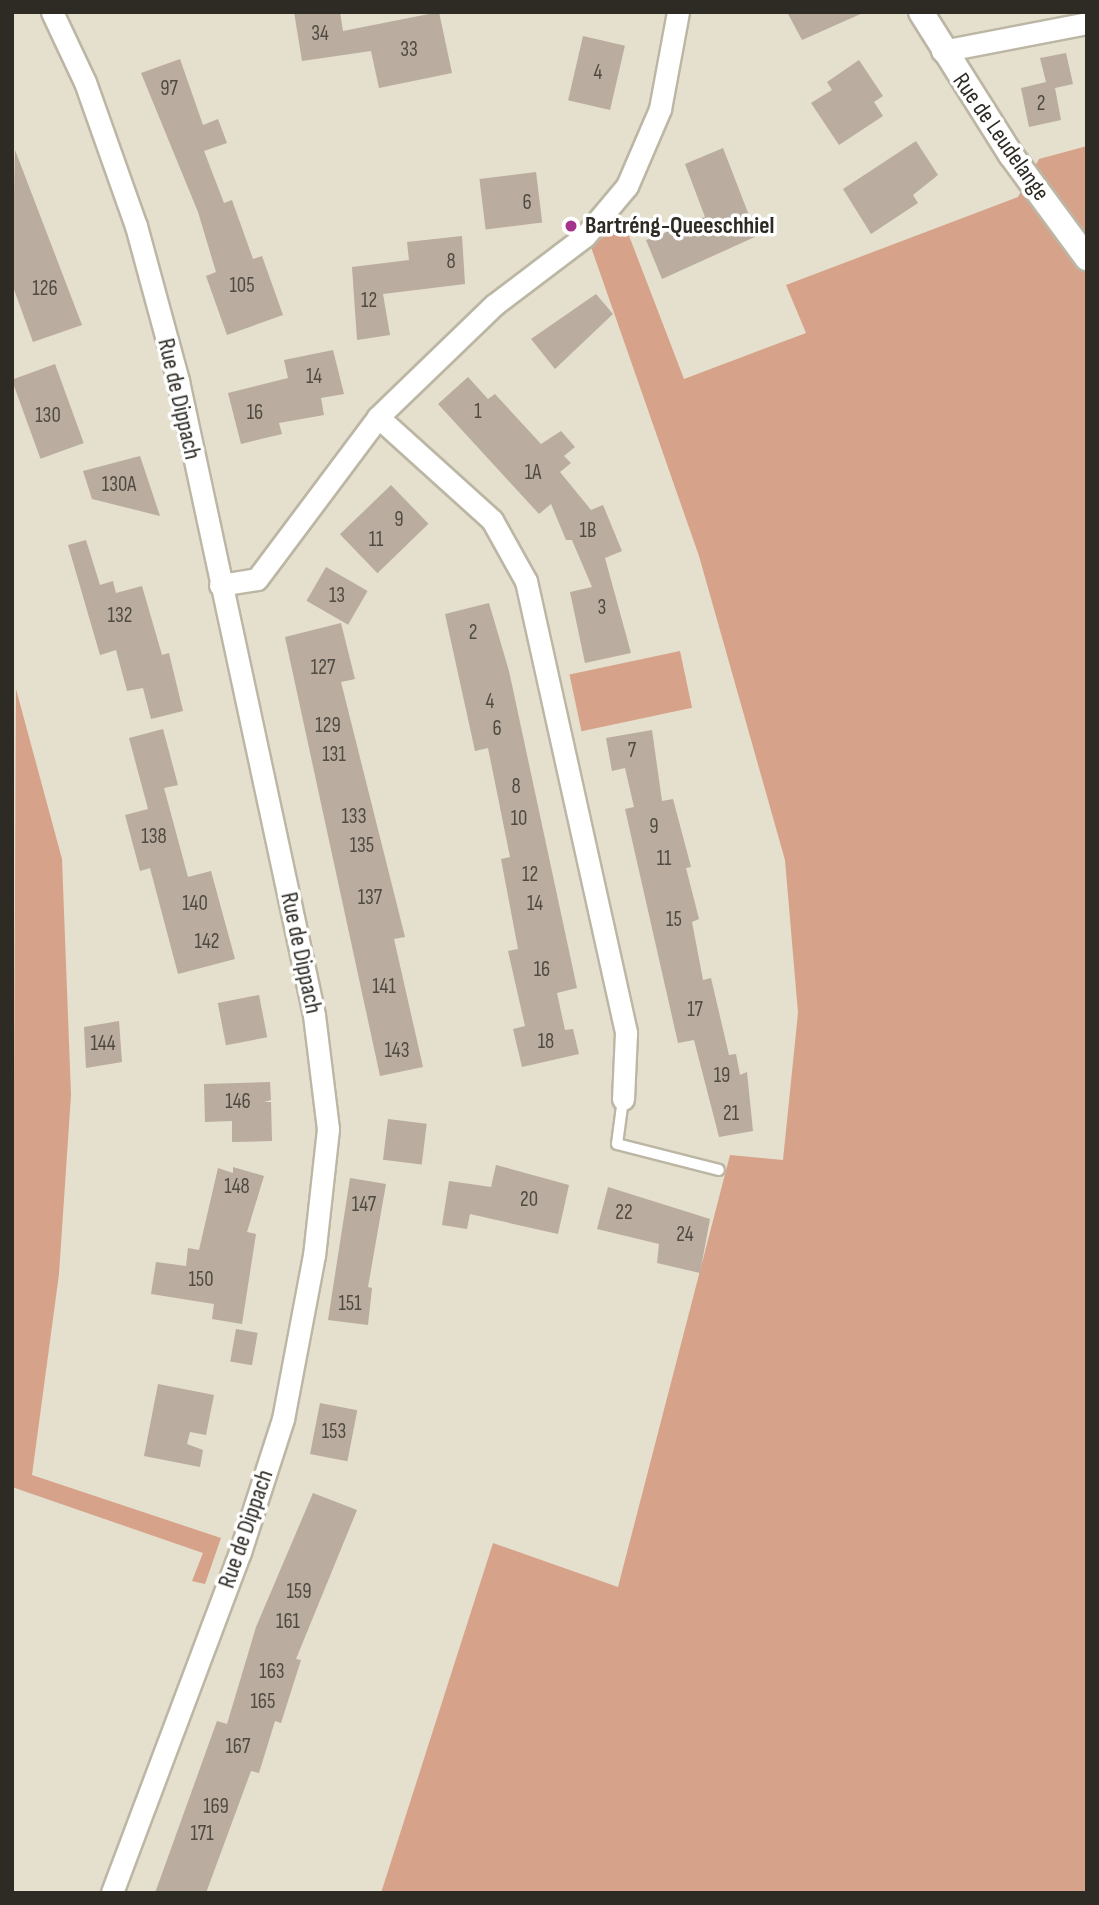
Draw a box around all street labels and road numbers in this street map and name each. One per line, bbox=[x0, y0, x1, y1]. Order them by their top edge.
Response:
street label: Rue de Leudelange bbox=[946, 68, 1056, 206]
street label: Rue de Dippach bbox=[151, 336, 207, 462]
street label: Rue de Dippach bbox=[274, 890, 328, 1016]
street label: Rue de Dippach bbox=[212, 1466, 280, 1592]

